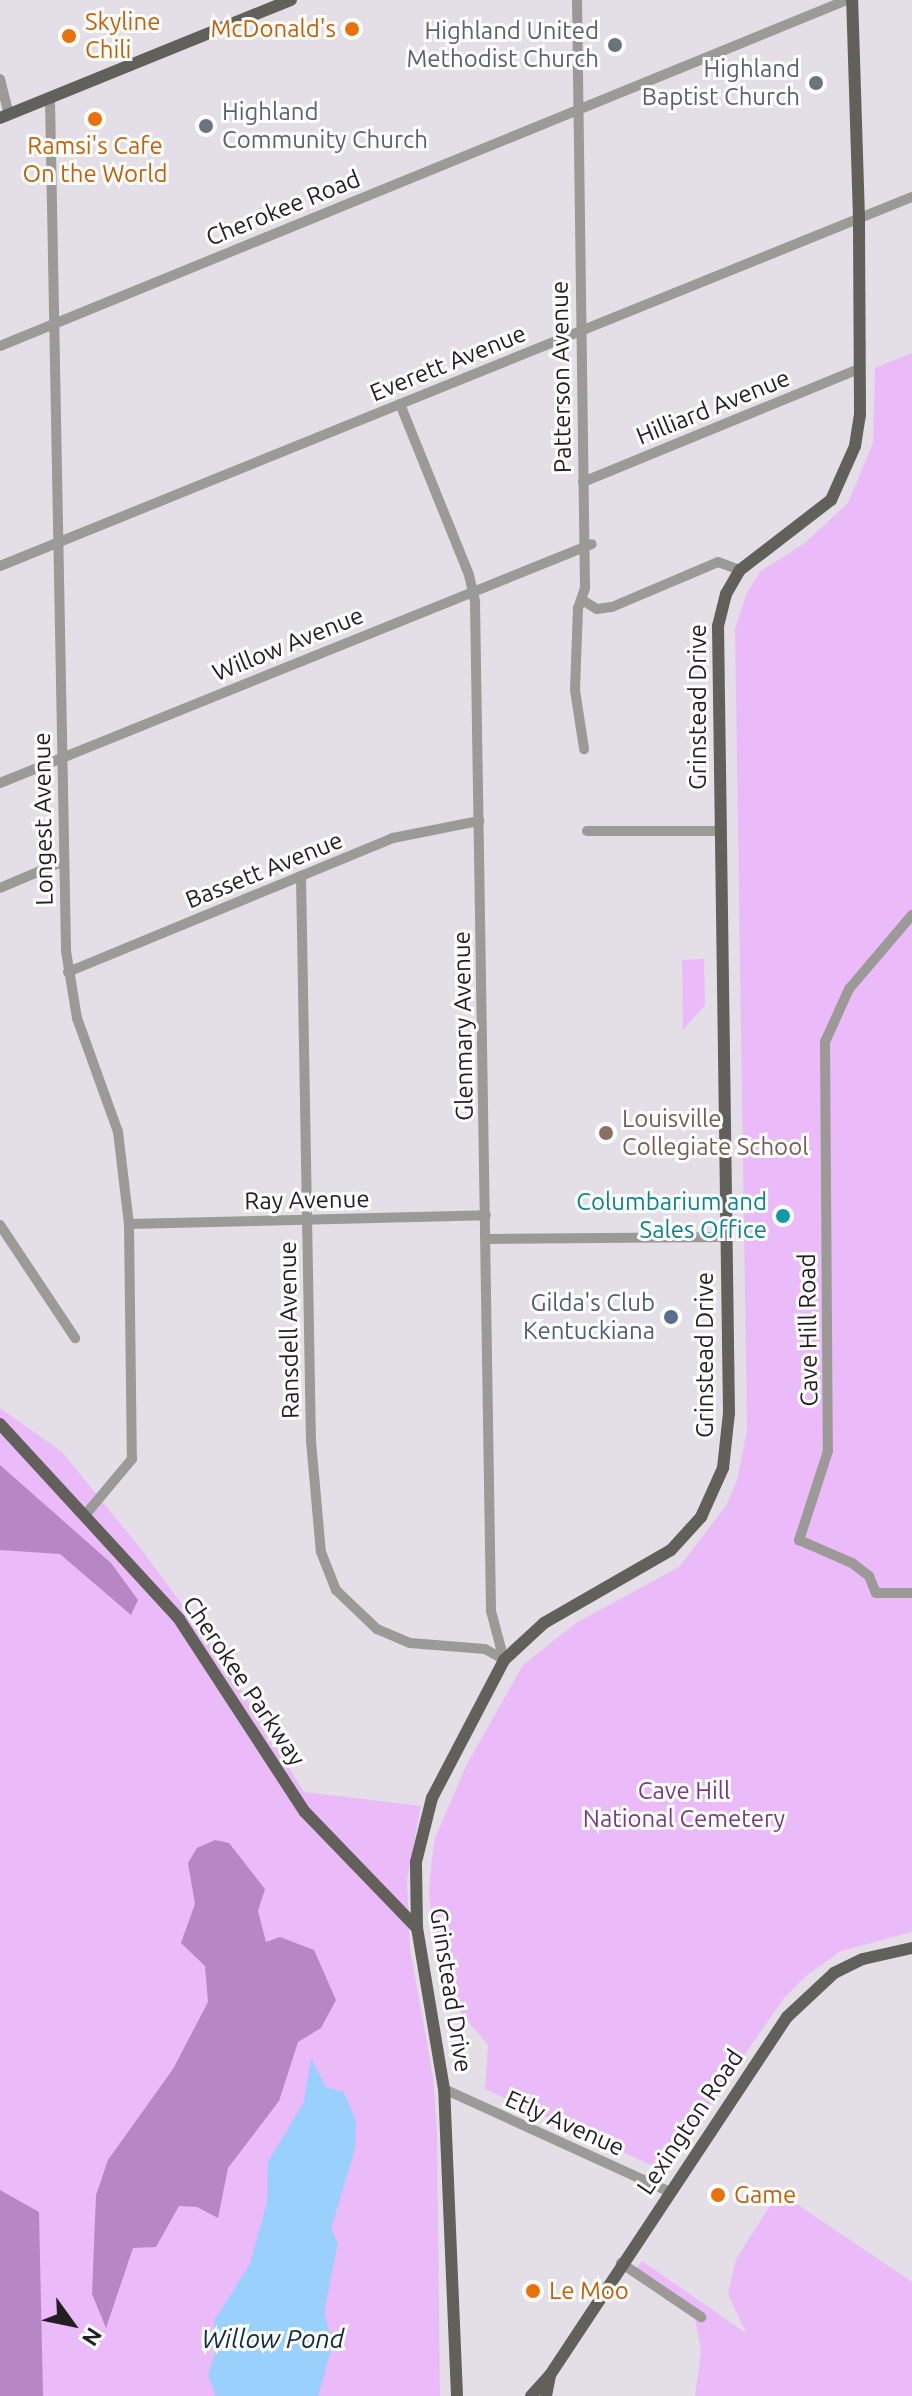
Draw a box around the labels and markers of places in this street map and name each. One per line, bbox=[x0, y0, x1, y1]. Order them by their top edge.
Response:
place label: Skyline Chili bbox=[85, 8, 160, 64]
place label: McDonald's bbox=[210, 15, 336, 43]
place label: Highland United Methodist Church bbox=[406, 17, 599, 73]
marker: McDonald's bbox=[343, 20, 361, 38]
marker: Skyline Chili bbox=[60, 27, 78, 45]
marker: Highland United Methodist Church bbox=[606, 36, 624, 54]
place label: Highland Baptist Church bbox=[642, 55, 800, 111]
marker: Highland Baptist Church bbox=[807, 74, 825, 92]
place label: Highland Community Church bbox=[222, 98, 428, 154]
marker: Ramsi's Cafe On the World bbox=[86, 110, 104, 128]
marker: Highland Community Church bbox=[197, 117, 215, 135]
place label: Ramsi's Cafe On the World bbox=[22, 132, 168, 188]
place label: Louisville Collegiate School bbox=[622, 1105, 808, 1161]
marker: Louisville Collegiate School bbox=[597, 1124, 615, 1142]
place label: Columbarium and Sales Office bbox=[576, 1188, 767, 1244]
marker: Columbarium and Sales Office bbox=[774, 1207, 792, 1225]
place label: Gilda's Club Kentuckiana bbox=[523, 1289, 655, 1345]
marker: Gilda's Club Kentuckiana bbox=[662, 1308, 680, 1326]
place label: Game bbox=[734, 2181, 796, 2209]
marker: Game bbox=[709, 2186, 727, 2204]
place label: Le Moo bbox=[549, 2277, 629, 2305]
marker: Le Moo bbox=[524, 2282, 542, 2300]

